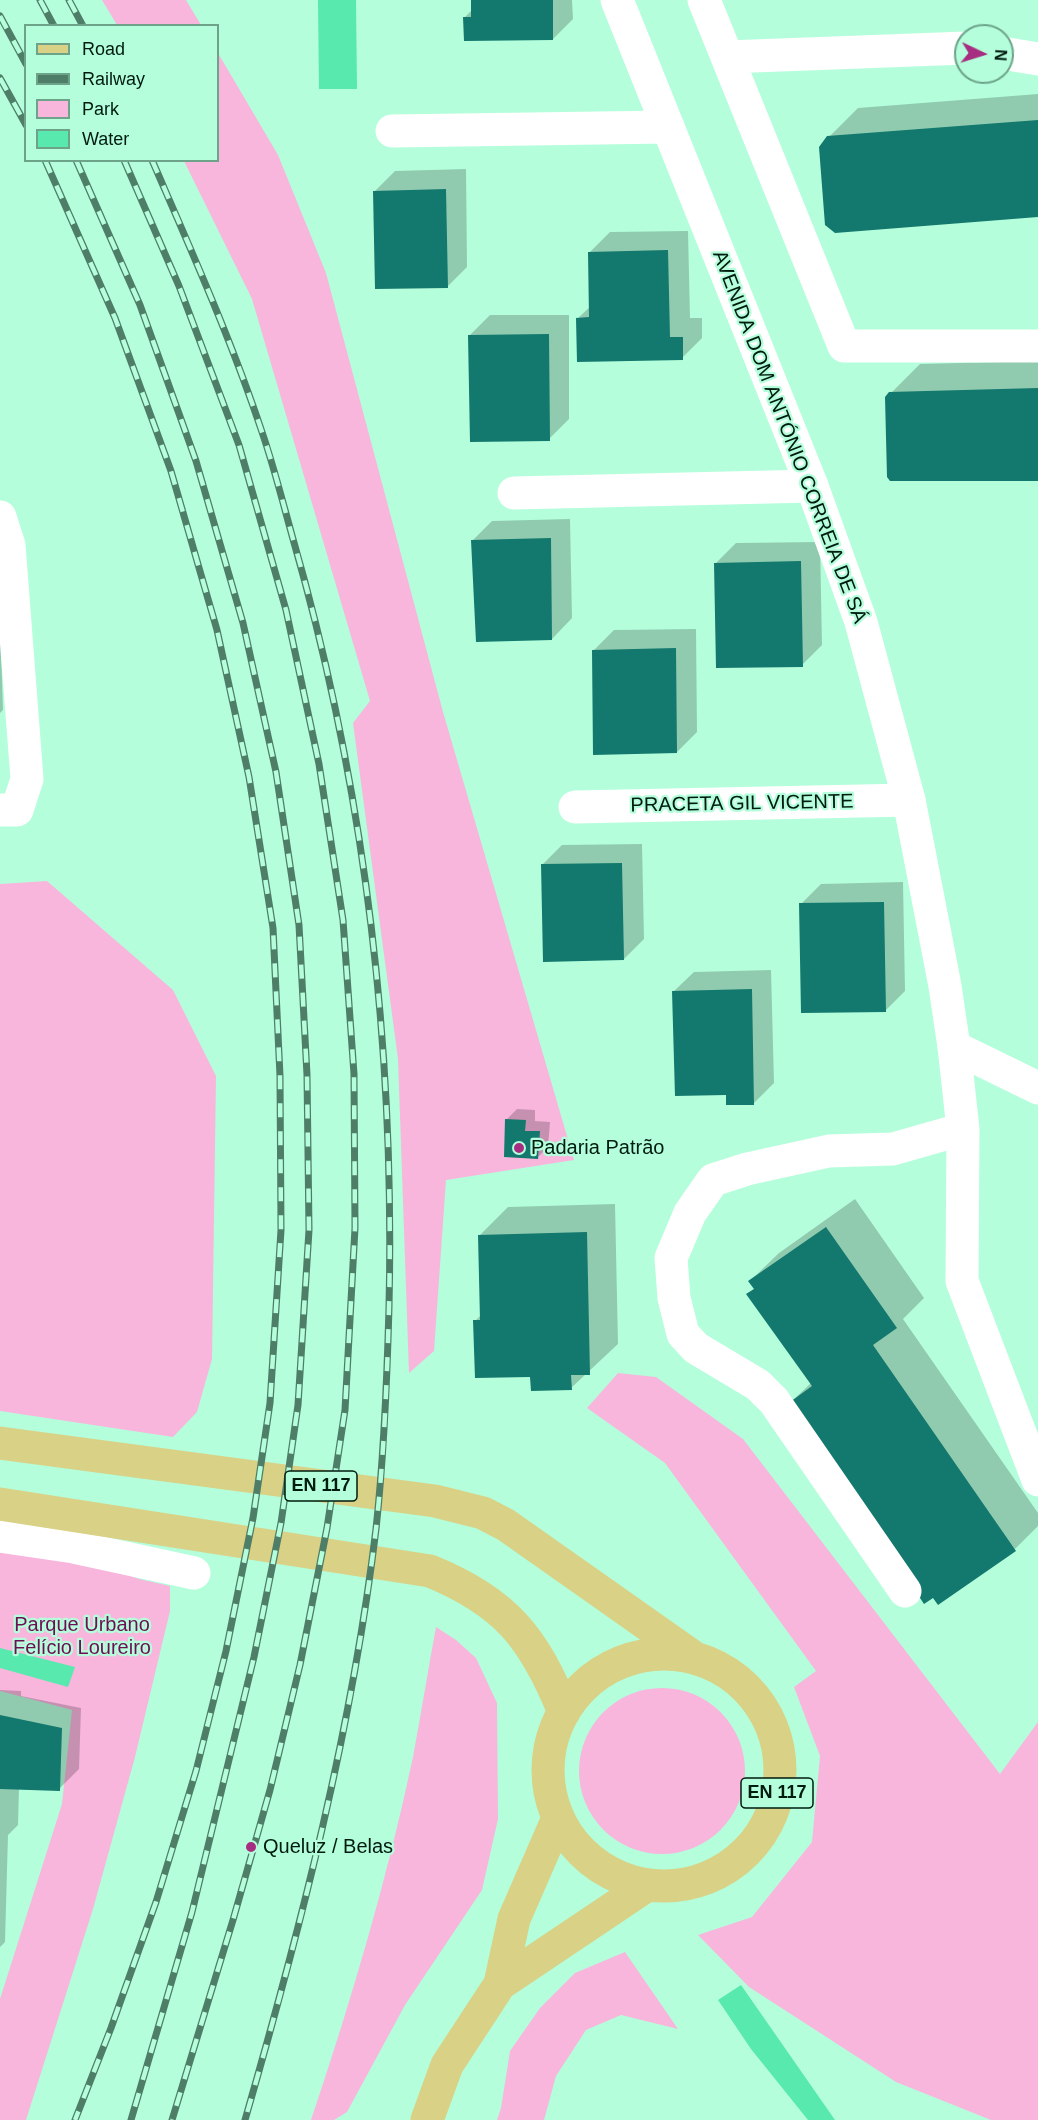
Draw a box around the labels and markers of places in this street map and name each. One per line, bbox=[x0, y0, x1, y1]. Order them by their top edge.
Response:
place label: Padaria Patrão bbox=[531, 1136, 664, 1160]
marker: Padaria Patrão bbox=[512, 1141, 526, 1155]
place label: Queluz / Belas bbox=[263, 1835, 393, 1859]
marker: Queluz / Belas bbox=[244, 1840, 258, 1854]

